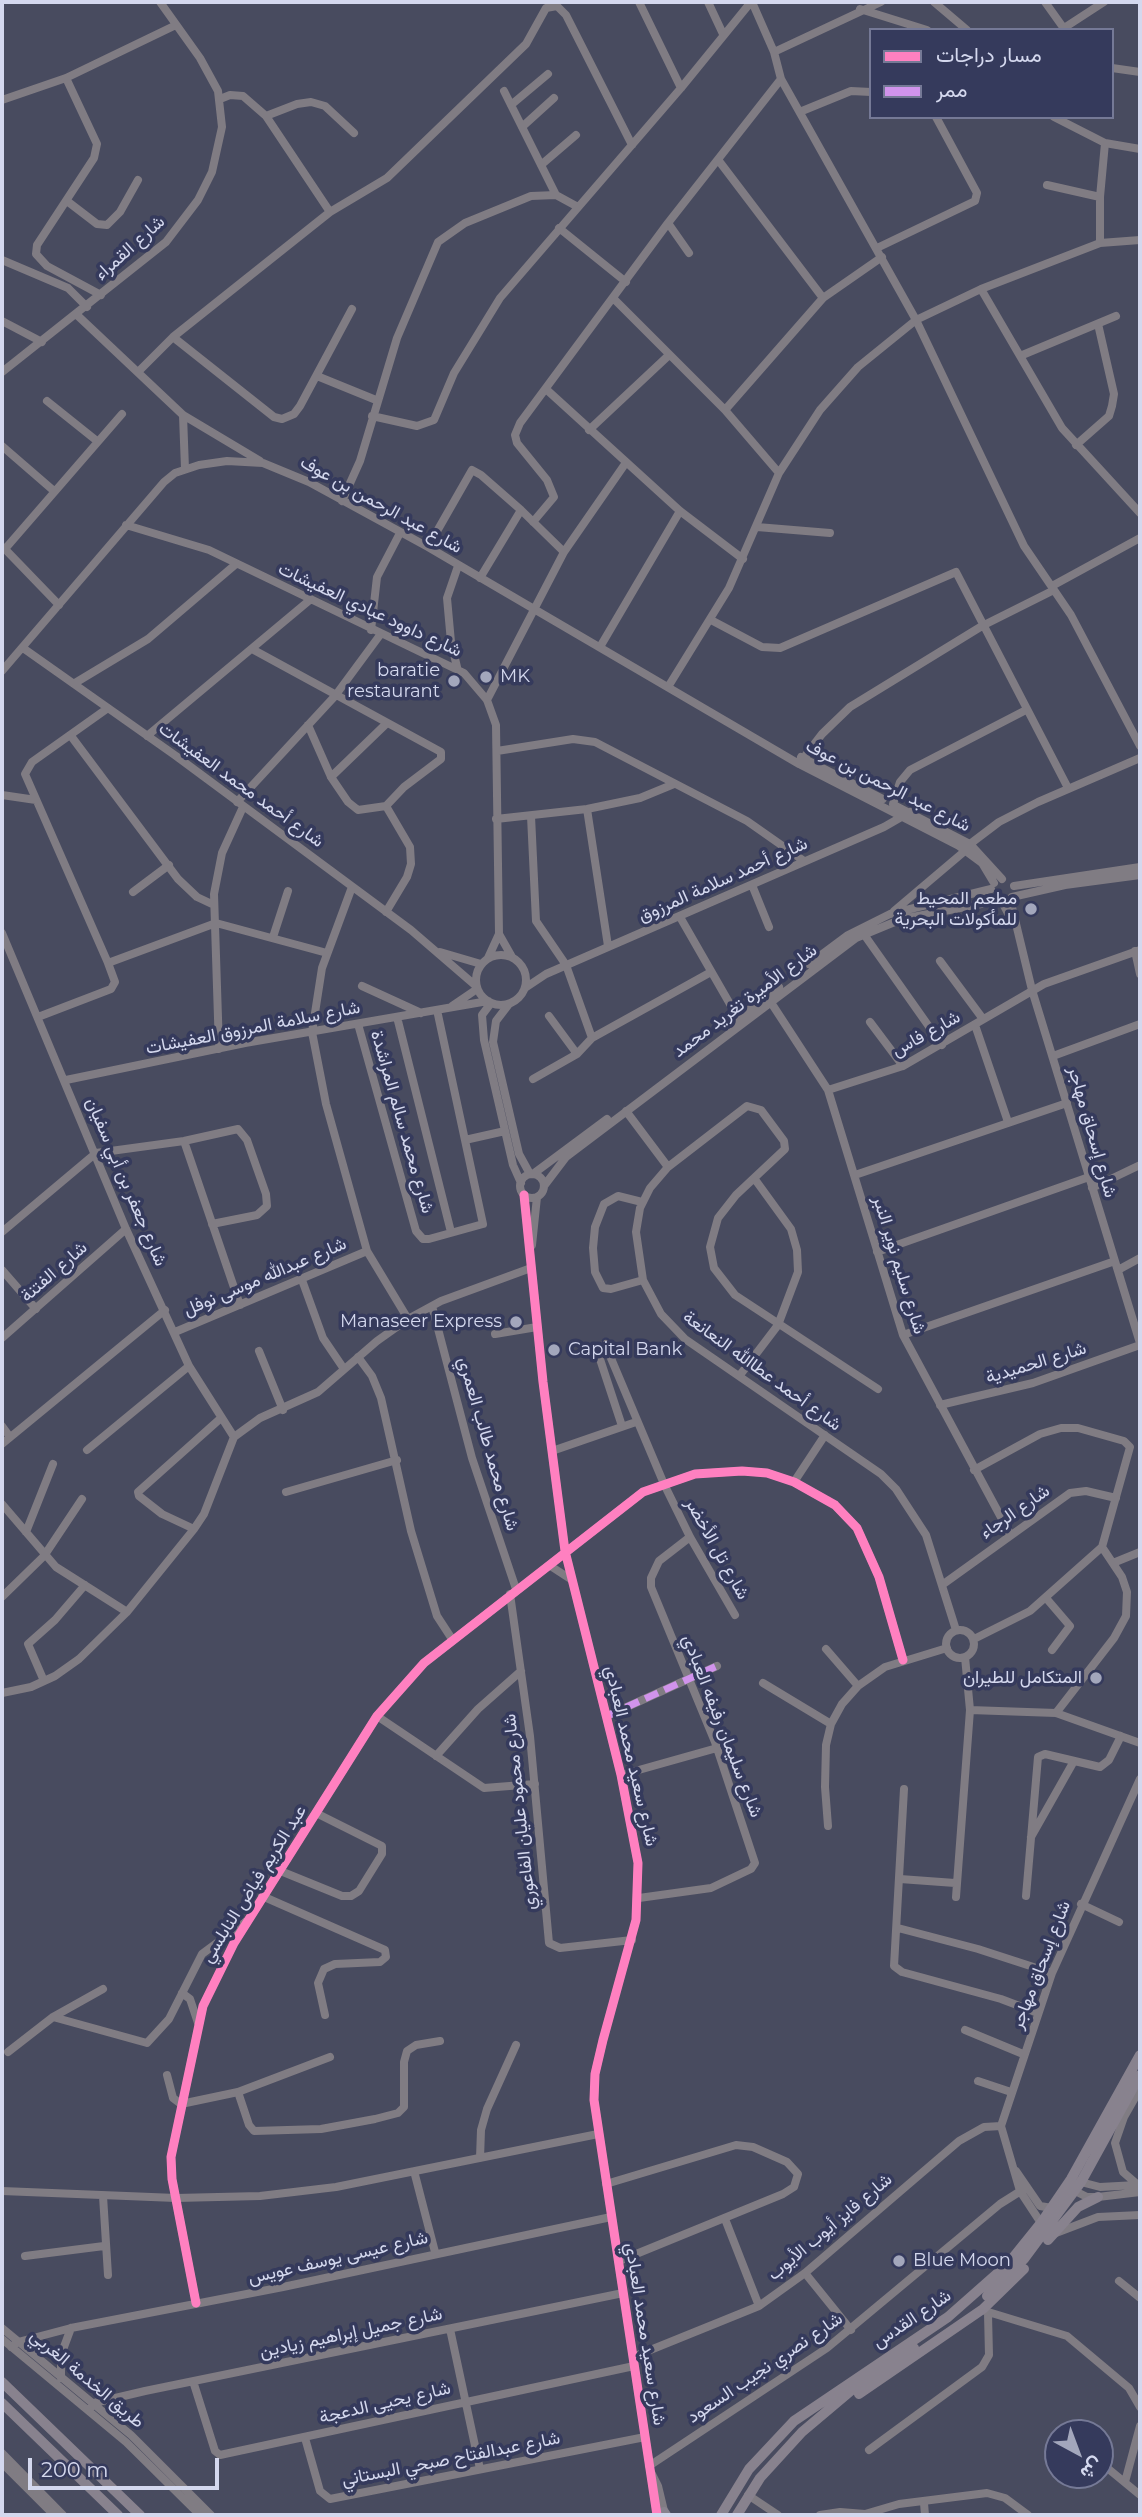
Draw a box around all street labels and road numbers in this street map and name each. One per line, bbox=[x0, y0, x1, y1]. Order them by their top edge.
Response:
street label: شارع القمراء bbox=[91, 211, 169, 285]
street label: شارع عبد الرحمن بن عوف bbox=[296, 451, 466, 559]
street label: شارع داوود عبادي العفيشات bbox=[275, 558, 465, 662]
street label: شارع أحمد محمد العفيشات bbox=[154, 718, 328, 852]
street label: شارع عبد الرحمن بن عوف bbox=[802, 735, 974, 837]
street label: شارع أحمد سلامة المرزوق bbox=[635, 833, 811, 927]
street label: شارع الأميرة تغريد محمد bbox=[669, 940, 821, 1062]
street label: شارع سلامة المرزوق العفيشات bbox=[144, 997, 362, 1059]
street label: شارع فاس bbox=[888, 1006, 964, 1062]
street label: شارع محمد سالم المراشدة bbox=[366, 1028, 438, 1216]
street label: شارع إسحاق مهاجر bbox=[1063, 1064, 1121, 1200]
street label: شارع جعفر بن أبي سفيان bbox=[81, 1094, 171, 1270]
street label: شارع سليم نوير النبر bbox=[868, 1193, 930, 1337]
street label: شارع عبدالله موسى نوفل bbox=[180, 1233, 350, 1321]
street label: شارع الفتنة bbox=[16, 1237, 92, 1307]
street label: شارع أحمد عطاالله النعانعة bbox=[679, 1306, 845, 1436]
street label: شارع الحميدية bbox=[983, 1337, 1089, 1389]
street label: شارع محمد طالب العمري bbox=[453, 1354, 523, 1534]
street label: شارع الرجاء bbox=[976, 1480, 1054, 1544]
street label: شارع تل الأخضر bbox=[680, 1495, 754, 1603]
street label: شارع سليمان رفيفه العبادي bbox=[677, 1632, 767, 1820]
street label: شارع سعيد محمد العبادي bbox=[600, 1664, 662, 1848]
street label: شارع محمود عليان الفاعوري bbox=[499, 1713, 541, 1911]
street label: عبد الكريم فياض النابلسي bbox=[197, 1801, 311, 1967]
street label: شارع إسحاق مهاجر bbox=[1007, 1898, 1075, 2032]
street label: شارع فايز أيوب الأيوب bbox=[763, 2169, 897, 2285]
street label: شارع عيسى يوسف عويس bbox=[246, 2227, 430, 2289]
street label: شارع سعيد محمد العبادي bbox=[620, 2241, 670, 2427]
street label: شارع القدس bbox=[869, 2285, 955, 2353]
street label: شارع جميل إبراهيم زيادين bbox=[258, 2303, 444, 2363]
street label: شارع نصري نجيب السعود bbox=[683, 2308, 847, 2428]
street label: طريق الخدمة الغربي bbox=[25, 2325, 149, 2433]
street label: شارع يحيى الدعجة bbox=[317, 2377, 453, 2429]
street label: شارع عبدالفتاح صبحي البستاني bbox=[340, 2427, 562, 2491]

